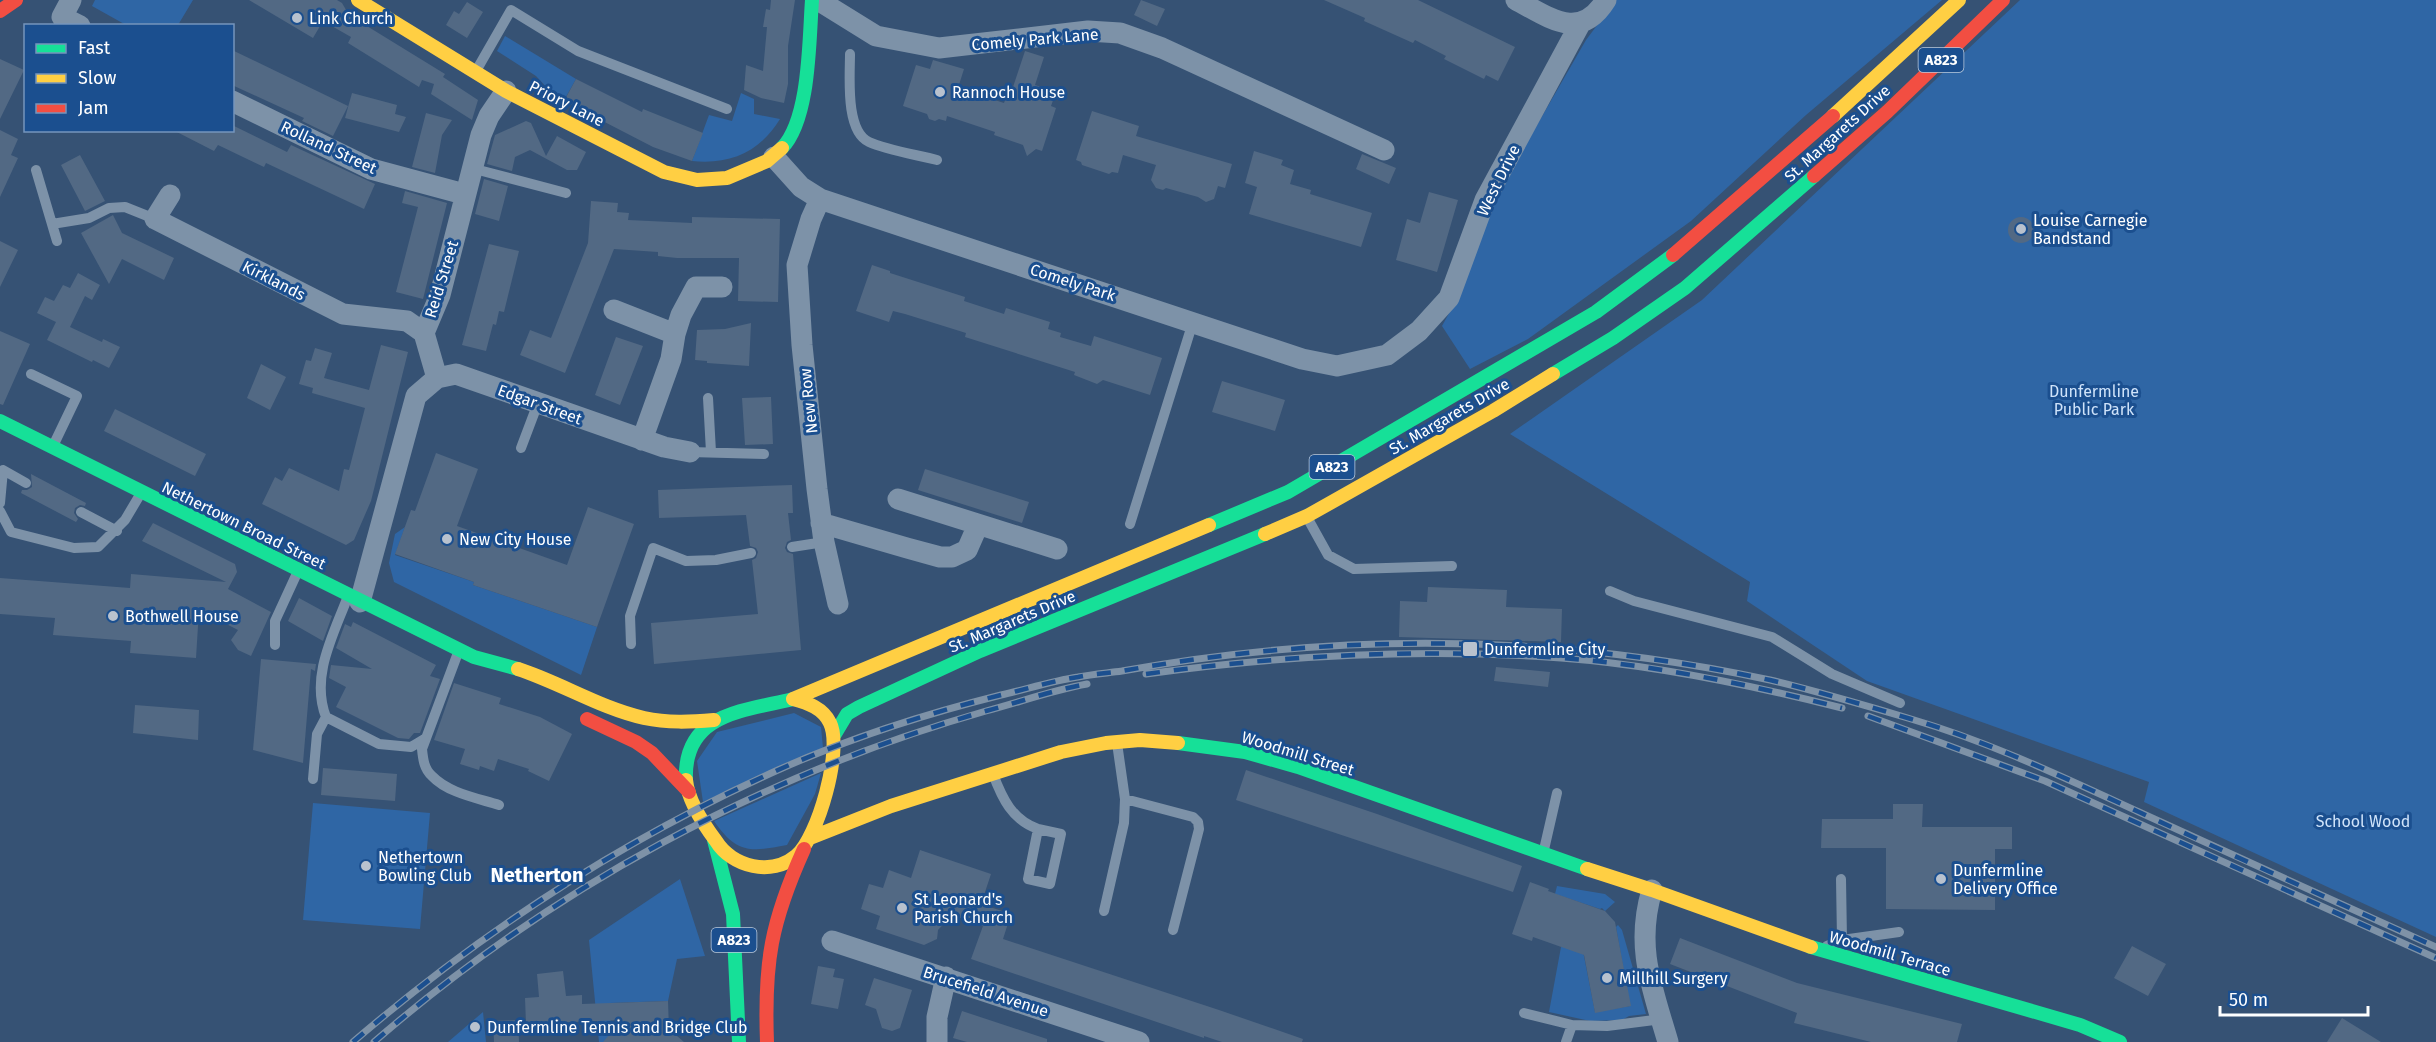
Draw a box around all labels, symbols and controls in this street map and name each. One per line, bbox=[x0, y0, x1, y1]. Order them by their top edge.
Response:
place label: Link Church bbox=[309, 9, 394, 28]
marker: Link Church bbox=[290, 11, 304, 25]
legend bbox=[24, 24, 234, 132]
street label: Comely Park Lane bbox=[971, 24, 1099, 55]
text: Fast bbox=[78, 37, 111, 59]
road number: A823 bbox=[1918, 48, 1964, 72]
text: Slow bbox=[78, 67, 117, 89]
street label: Priory Lane bbox=[526, 76, 608, 131]
street label: St. Margarets Drive bbox=[1780, 81, 1894, 186]
place label: Rannoch House bbox=[952, 83, 1065, 102]
marker: Rannoch House bbox=[933, 85, 947, 99]
text: Jam bbox=[78, 97, 109, 119]
street label: Rolland Street bbox=[278, 117, 380, 178]
street label: West Drive bbox=[1473, 142, 1524, 219]
place label: Louise Carnegie Bandstand bbox=[2033, 211, 2148, 248]
marker: Louise Carnegie Bandstand bbox=[2014, 222, 2028, 236]
street label: Reid Street bbox=[421, 238, 462, 320]
street label: Kirklands bbox=[239, 257, 308, 304]
street label: Comely Park bbox=[1028, 260, 1119, 305]
street label: New Row bbox=[796, 367, 821, 435]
street label: St. Margarets Drive bbox=[1386, 374, 1513, 459]
street label: Edgar Street bbox=[495, 380, 585, 429]
park label: Dunfermline Public Park bbox=[2049, 382, 2139, 419]
road number: A823 bbox=[1310, 455, 1354, 479]
street label: Nethertown Broad Street bbox=[159, 477, 329, 574]
place label: New City House bbox=[459, 530, 571, 549]
marker: New City House bbox=[440, 532, 454, 546]
street label: St. Margarets Drive bbox=[946, 586, 1078, 657]
place label: Bothwell House bbox=[125, 607, 239, 626]
marker: Bothwell House bbox=[106, 609, 120, 623]
marker: Dunfermline City bbox=[1461, 640, 1479, 658]
place label: Dunfermline City bbox=[1484, 640, 1606, 659]
street label: Woodmill Street bbox=[1239, 727, 1357, 780]
park label: School Wood bbox=[2316, 812, 2410, 831]
place label: Nethertown Bowling Club bbox=[378, 848, 472, 885]
marker: Nethertown Bowling Club bbox=[359, 859, 373, 873]
place label: Dunfermline Delivery Office bbox=[1953, 861, 2058, 898]
district label: Netherton bbox=[490, 863, 584, 887]
marker: Dunfermline Delivery Office bbox=[1934, 872, 1948, 886]
place label: St Leonard's Parish Church bbox=[914, 890, 1013, 927]
marker: St Leonard's Parish Church bbox=[895, 901, 909, 915]
street label: Woodmill Terrace bbox=[1827, 927, 1953, 980]
road number: A823 bbox=[712, 928, 756, 952]
street label: Brucefield Avenue bbox=[921, 962, 1051, 1021]
place label: Millhill Surgery bbox=[1619, 969, 1728, 988]
marker: Millhill Surgery bbox=[1600, 971, 1614, 985]
scale bar bbox=[2220, 979, 2368, 1017]
text: 50 m bbox=[2229, 989, 2268, 1011]
place label: Dunfermline Tennis and Bridge Club bbox=[487, 1018, 748, 1037]
marker: Dunfermline Tennis and Bridge Club bbox=[468, 1020, 482, 1034]

